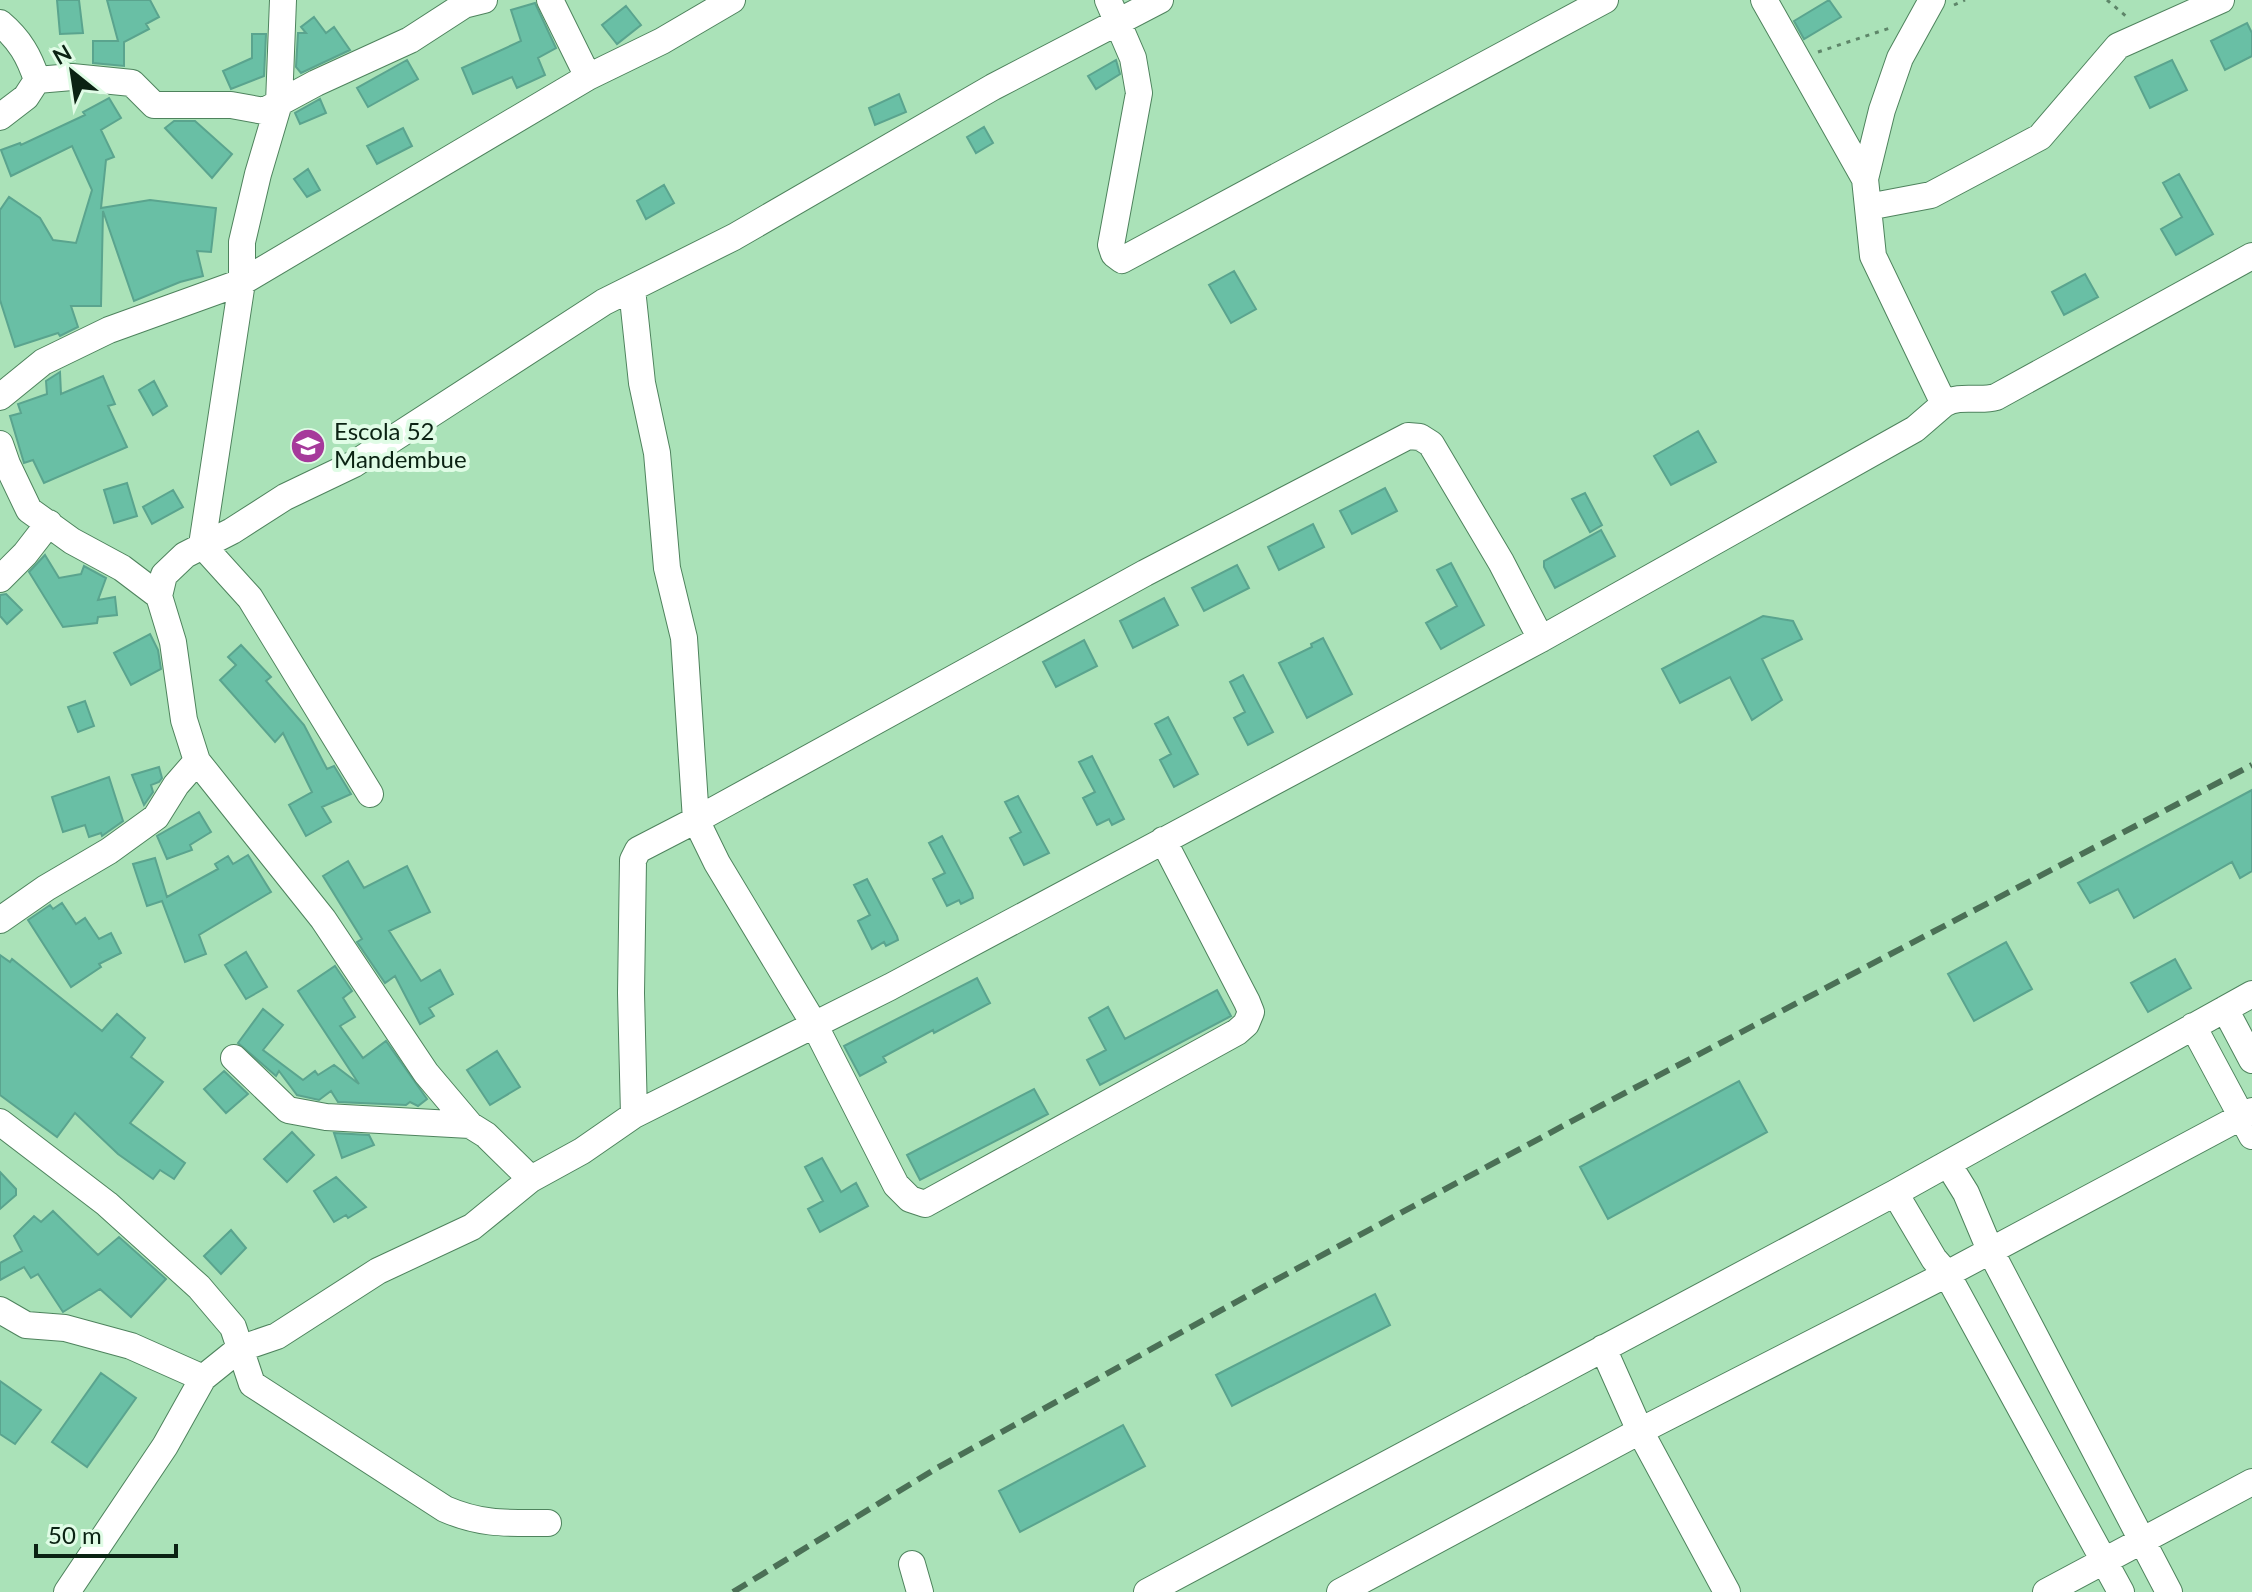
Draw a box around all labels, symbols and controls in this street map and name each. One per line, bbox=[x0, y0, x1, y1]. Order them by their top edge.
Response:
north arrow bbox=[32, 32, 112, 112]
text: N bbox=[48, 38, 76, 70]
place label: Escola 52 Mandembue bbox=[334, 416, 467, 473]
school or university icon: Escola 52 Mandembue bbox=[289, 427, 327, 465]
scale bar bbox=[36, 1508, 176, 1558]
text: 50 m bbox=[48, 1520, 102, 1549]

